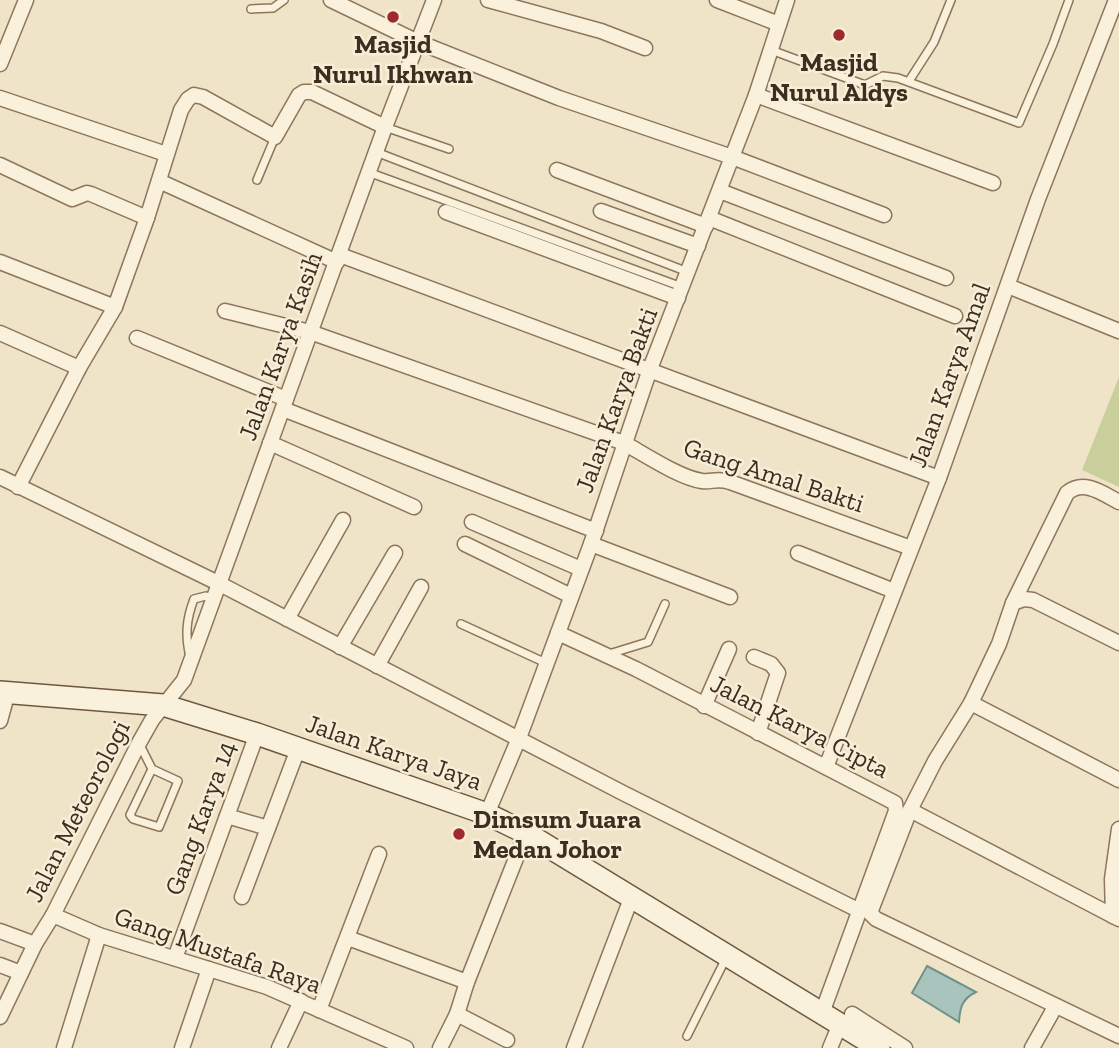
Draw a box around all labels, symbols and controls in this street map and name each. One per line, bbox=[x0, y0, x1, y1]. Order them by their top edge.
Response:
marker: Masjid Nurul Ikhwan bbox=[385, 9, 401, 25]
marker: Masjid Nurul Aldys bbox=[831, 27, 847, 43]
place label: Masjid Nurul Ikhwan bbox=[313, 28, 474, 90]
place label: Masjid Nurul Aldys bbox=[770, 46, 908, 108]
street label: Jalan Karya Kasih bbox=[231, 247, 329, 445]
street label: Jalan Karya Amal bbox=[901, 278, 997, 472]
street label: Jalan Karya Bakti bbox=[568, 303, 664, 497]
street label: Gang Amal Bakti bbox=[680, 431, 868, 519]
street label: Jalan Karya Cipta bbox=[705, 667, 895, 785]
street label: Jalan Karya Jaya bbox=[302, 707, 487, 797]
street label: Jalan Meteorologi bbox=[17, 715, 137, 907]
street label: Gang Karya 14 bbox=[157, 737, 243, 899]
place label: Dimsum Juara Medan Johor bbox=[473, 803, 641, 865]
marker: Dimsum Juara Medan Johor bbox=[451, 826, 467, 842]
street label: Gang Mustafa Raya bbox=[110, 900, 326, 1001]

